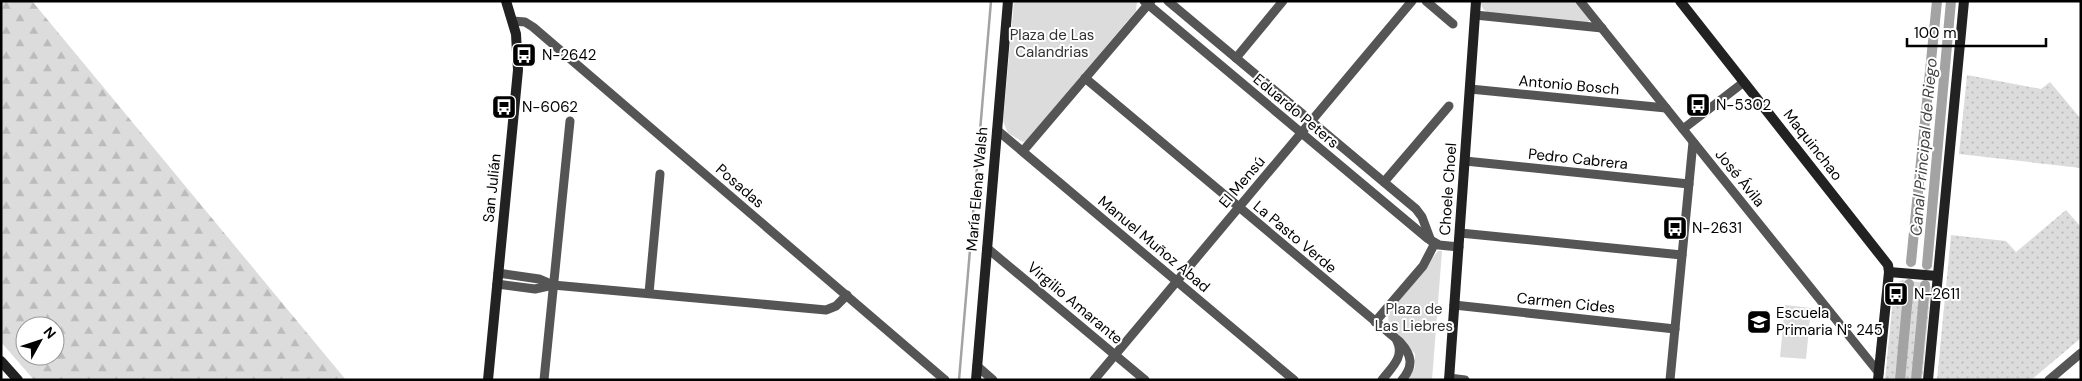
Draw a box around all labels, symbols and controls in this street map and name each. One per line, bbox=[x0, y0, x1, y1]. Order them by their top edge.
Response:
scale bar bbox=[1907, 15, 2046, 47]
text: 100 m bbox=[1914, 23, 1957, 43]
park label: Plaza de Las Calandrias bbox=[1010, 25, 1094, 62]
bus stop icon: N-2642 bbox=[511, 42, 537, 68]
place label: N-2642 bbox=[542, 45, 596, 65]
water label: Canal Principal de Riego bbox=[1905, 57, 1942, 237]
street label: Eduardo Peters bbox=[1249, 69, 1343, 153]
street label: Antonio Bosch bbox=[1518, 71, 1620, 99]
bus stop icon: N-5302 bbox=[1685, 92, 1711, 118]
bus stop icon: N-6062 bbox=[491, 94, 517, 120]
place label: N-5302 bbox=[1716, 95, 1771, 115]
place label: N-6062 bbox=[522, 97, 578, 117]
street label: Maquinchao bbox=[1779, 105, 1847, 185]
street label: María Elena Walsh bbox=[962, 126, 992, 252]
street label: Choele Choel bbox=[1435, 142, 1461, 236]
street label: Pedro Cabrera bbox=[1527, 144, 1629, 174]
street label: José Ávila bbox=[1711, 145, 1769, 211]
street label: San Julián bbox=[478, 152, 506, 224]
street label: El Mensú bbox=[1215, 152, 1269, 212]
street label: Posadas bbox=[712, 159, 768, 213]
street label: Manuel Muñoz Abad bbox=[1094, 191, 1214, 297]
street label: La Pasto Verde bbox=[1249, 196, 1341, 278]
bus stop icon: N-2631 bbox=[1662, 215, 1688, 241]
place label: N-2631 bbox=[1692, 218, 1742, 238]
street label: Virgilio Amarante bbox=[1023, 257, 1127, 349]
bus stop icon: N-2611 bbox=[1883, 281, 1909, 307]
place label: N-2611 bbox=[1914, 284, 1960, 304]
street label: Carmen Cides bbox=[1516, 288, 1616, 318]
park label: Plaza de Las Liebres bbox=[1375, 299, 1453, 336]
place label: Escuela Primaria N° 245 bbox=[1776, 303, 1883, 340]
school or university icon: Escuela Primaria N° 245 bbox=[1746, 309, 1772, 335]
north arrow bbox=[15, 316, 65, 366]
text: N bbox=[40, 323, 60, 342]

